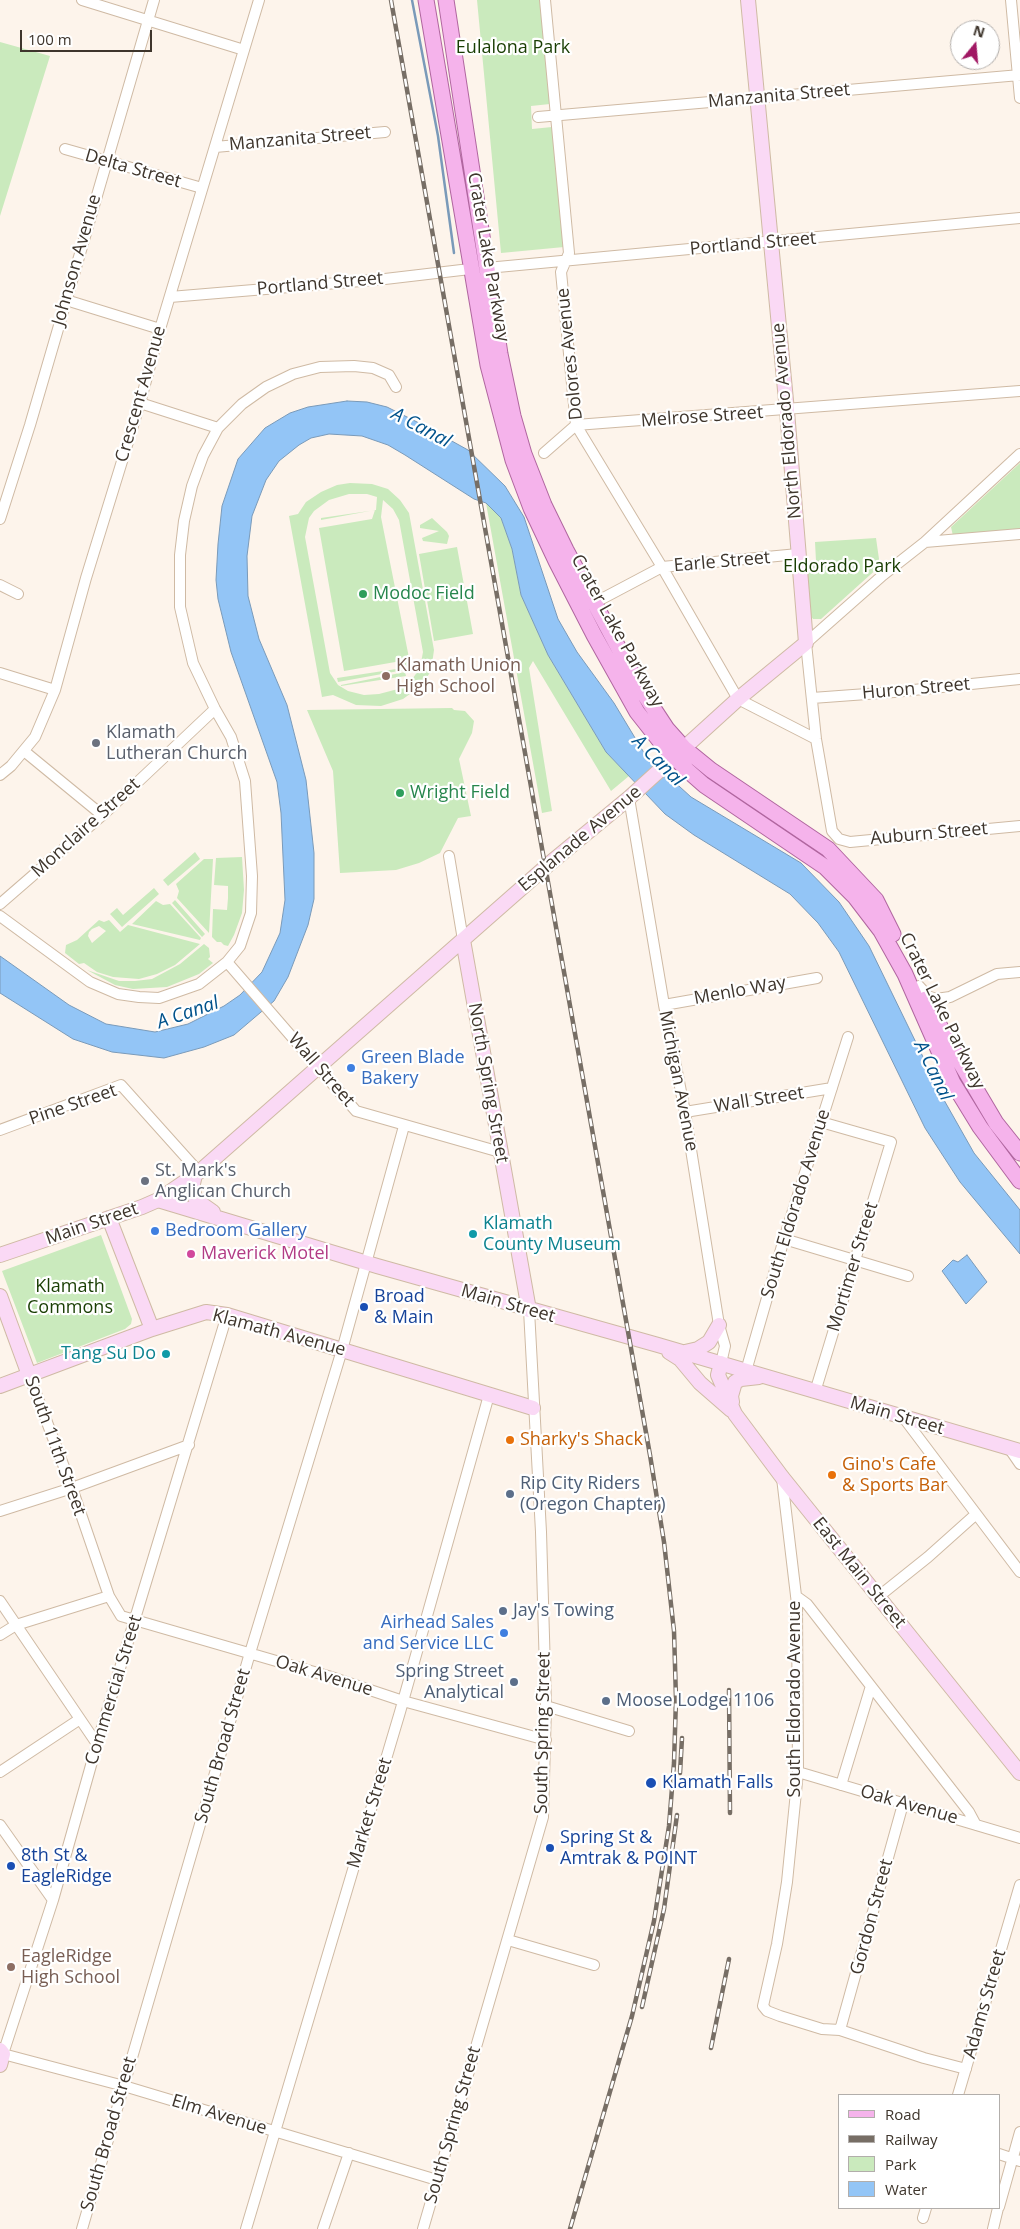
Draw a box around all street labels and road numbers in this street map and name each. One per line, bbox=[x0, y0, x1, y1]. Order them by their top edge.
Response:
street label: Manzanita Street bbox=[707, 79, 851, 113]
street label: Manzanita Street bbox=[228, 122, 372, 156]
street label: Delta Street bbox=[82, 145, 184, 193]
street label: Crater Lake Parkway bbox=[462, 171, 514, 343]
street label: Johnson Avenue bbox=[48, 192, 106, 328]
street label: Portland Street bbox=[689, 228, 817, 260]
street label: Portland Street bbox=[256, 268, 384, 300]
street label: Dolores Avenue bbox=[552, 287, 588, 421]
street label: North Eldorado Avenue bbox=[768, 322, 806, 520]
street label: Crescent Avenue bbox=[111, 323, 171, 465]
street label: Melrose Street bbox=[640, 402, 764, 432]
street label: Earle Street bbox=[673, 547, 771, 577]
street label: Crater Lake Parkway bbox=[566, 551, 668, 711]
street label: Huron Street bbox=[861, 674, 971, 704]
street label: Monclaire Street bbox=[27, 774, 145, 882]
street label: Esplanade Avenue bbox=[514, 781, 646, 897]
street label: Auburn Street bbox=[869, 818, 989, 850]
street label: Crater Lake Parkway bbox=[895, 929, 989, 1093]
street label: Menlo Way bbox=[692, 972, 788, 1010]
street label: North Spring Street bbox=[463, 1001, 513, 1165]
street label: Michigan Avenue bbox=[654, 1009, 702, 1153]
street label: Wall Street bbox=[283, 1029, 359, 1111]
street label: Pine Street bbox=[26, 1080, 120, 1130]
street label: Wall Street bbox=[713, 1082, 805, 1118]
street label: South Eldorado Avenue bbox=[757, 1107, 835, 1301]
street label: Main Street bbox=[43, 1198, 141, 1250]
street label: Mortimer Street bbox=[823, 1200, 883, 1334]
street label: Main Street bbox=[459, 1280, 557, 1328]
street label: Klamath Avenue bbox=[210, 1305, 348, 1361]
street label: South 11th Street bbox=[20, 1373, 90, 1519]
street label: Main Street bbox=[848, 1392, 946, 1440]
street label: East Main Street bbox=[808, 1513, 910, 1633]
street label: South Eldorado Avenue bbox=[784, 1601, 806, 1797]
street label: Commercial Street bbox=[81, 1612, 147, 1768]
street label: Oak Avenue bbox=[273, 1651, 375, 1701]
street label: South Spring Street bbox=[531, 1652, 555, 1814]
street label: South Broad Street bbox=[191, 1666, 255, 1826]
street label: Market Street bbox=[343, 1755, 397, 1871]
street label: Oak Avenue bbox=[858, 1781, 960, 1829]
street label: Gordon Street bbox=[846, 1857, 898, 1977]
street label: Adams Street bbox=[959, 1947, 1011, 2061]
street label: South Spring Street bbox=[420, 2044, 486, 2206]
street label: South Broad Street bbox=[77, 2054, 141, 2214]
street label: Elm Avenue bbox=[169, 2090, 269, 2140]

